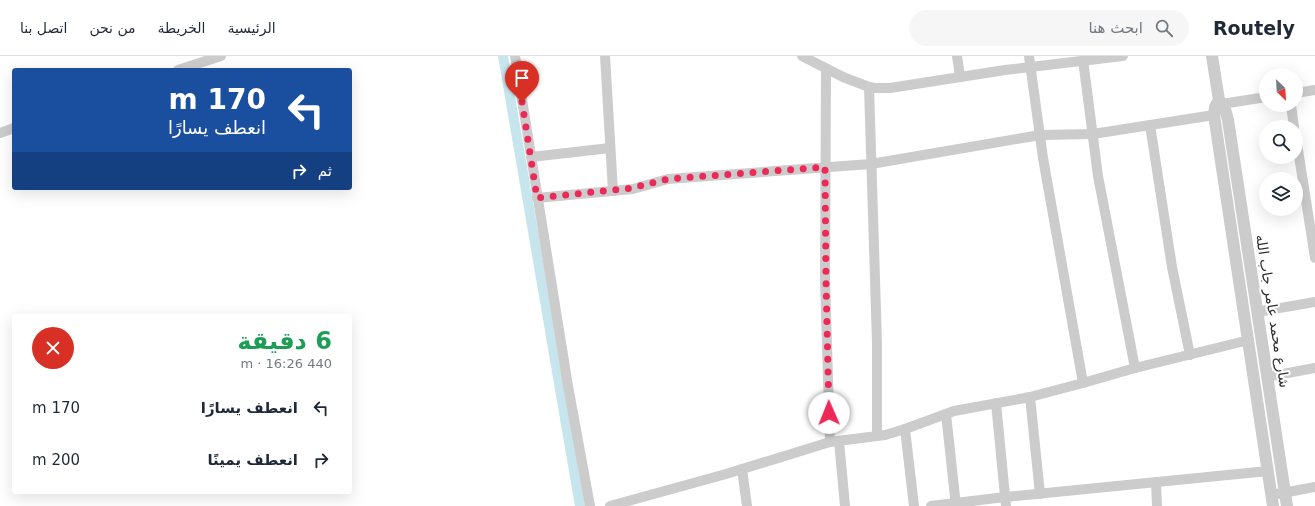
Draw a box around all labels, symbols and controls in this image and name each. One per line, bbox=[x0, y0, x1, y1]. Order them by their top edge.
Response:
search box bbox=[909, 10, 1189, 46]
icon: search bbox=[1153, 17, 1175, 39]
text: Routely bbox=[1213, 17, 1295, 39]
text: ابحث هنا bbox=[1088, 19, 1143, 37]
text: اتصل بنا bbox=[20, 20, 67, 36]
text: من نحن bbox=[89, 20, 136, 36]
text: الخريطة bbox=[158, 20, 205, 36]
text: الرئيسية bbox=[227, 20, 276, 36]
pin bbox=[505, 61, 539, 102]
icon: arrive bbox=[511, 67, 533, 89]
north arrow bbox=[1259, 68, 1303, 112]
map controls bbox=[1259, 68, 1303, 216]
text: 170 m bbox=[169, 83, 266, 116]
icon: left bbox=[280, 84, 332, 136]
text: انعطف يسارًا bbox=[168, 117, 266, 138]
button: search bbox=[1259, 120, 1303, 164]
icon: right bbox=[288, 160, 310, 182]
text: ثم bbox=[318, 162, 332, 180]
button: layers bbox=[1259, 172, 1303, 216]
street label: شارع محمد عامر جاب الله bbox=[1252, 233, 1293, 389]
button: close bbox=[32, 327, 74, 369]
text: 6 دقيقة bbox=[237, 327, 332, 355]
text: 440 m · 16:26 bbox=[241, 356, 332, 371]
position arrow bbox=[808, 392, 850, 434]
icon: left bbox=[310, 397, 332, 419]
text: 170 m bbox=[32, 399, 80, 417]
text: انعطف يسارًا bbox=[201, 399, 298, 417]
icon: right bbox=[310, 449, 332, 471]
text: 200 m bbox=[32, 451, 80, 469]
text: انعطف يمينًا bbox=[207, 451, 298, 469]

